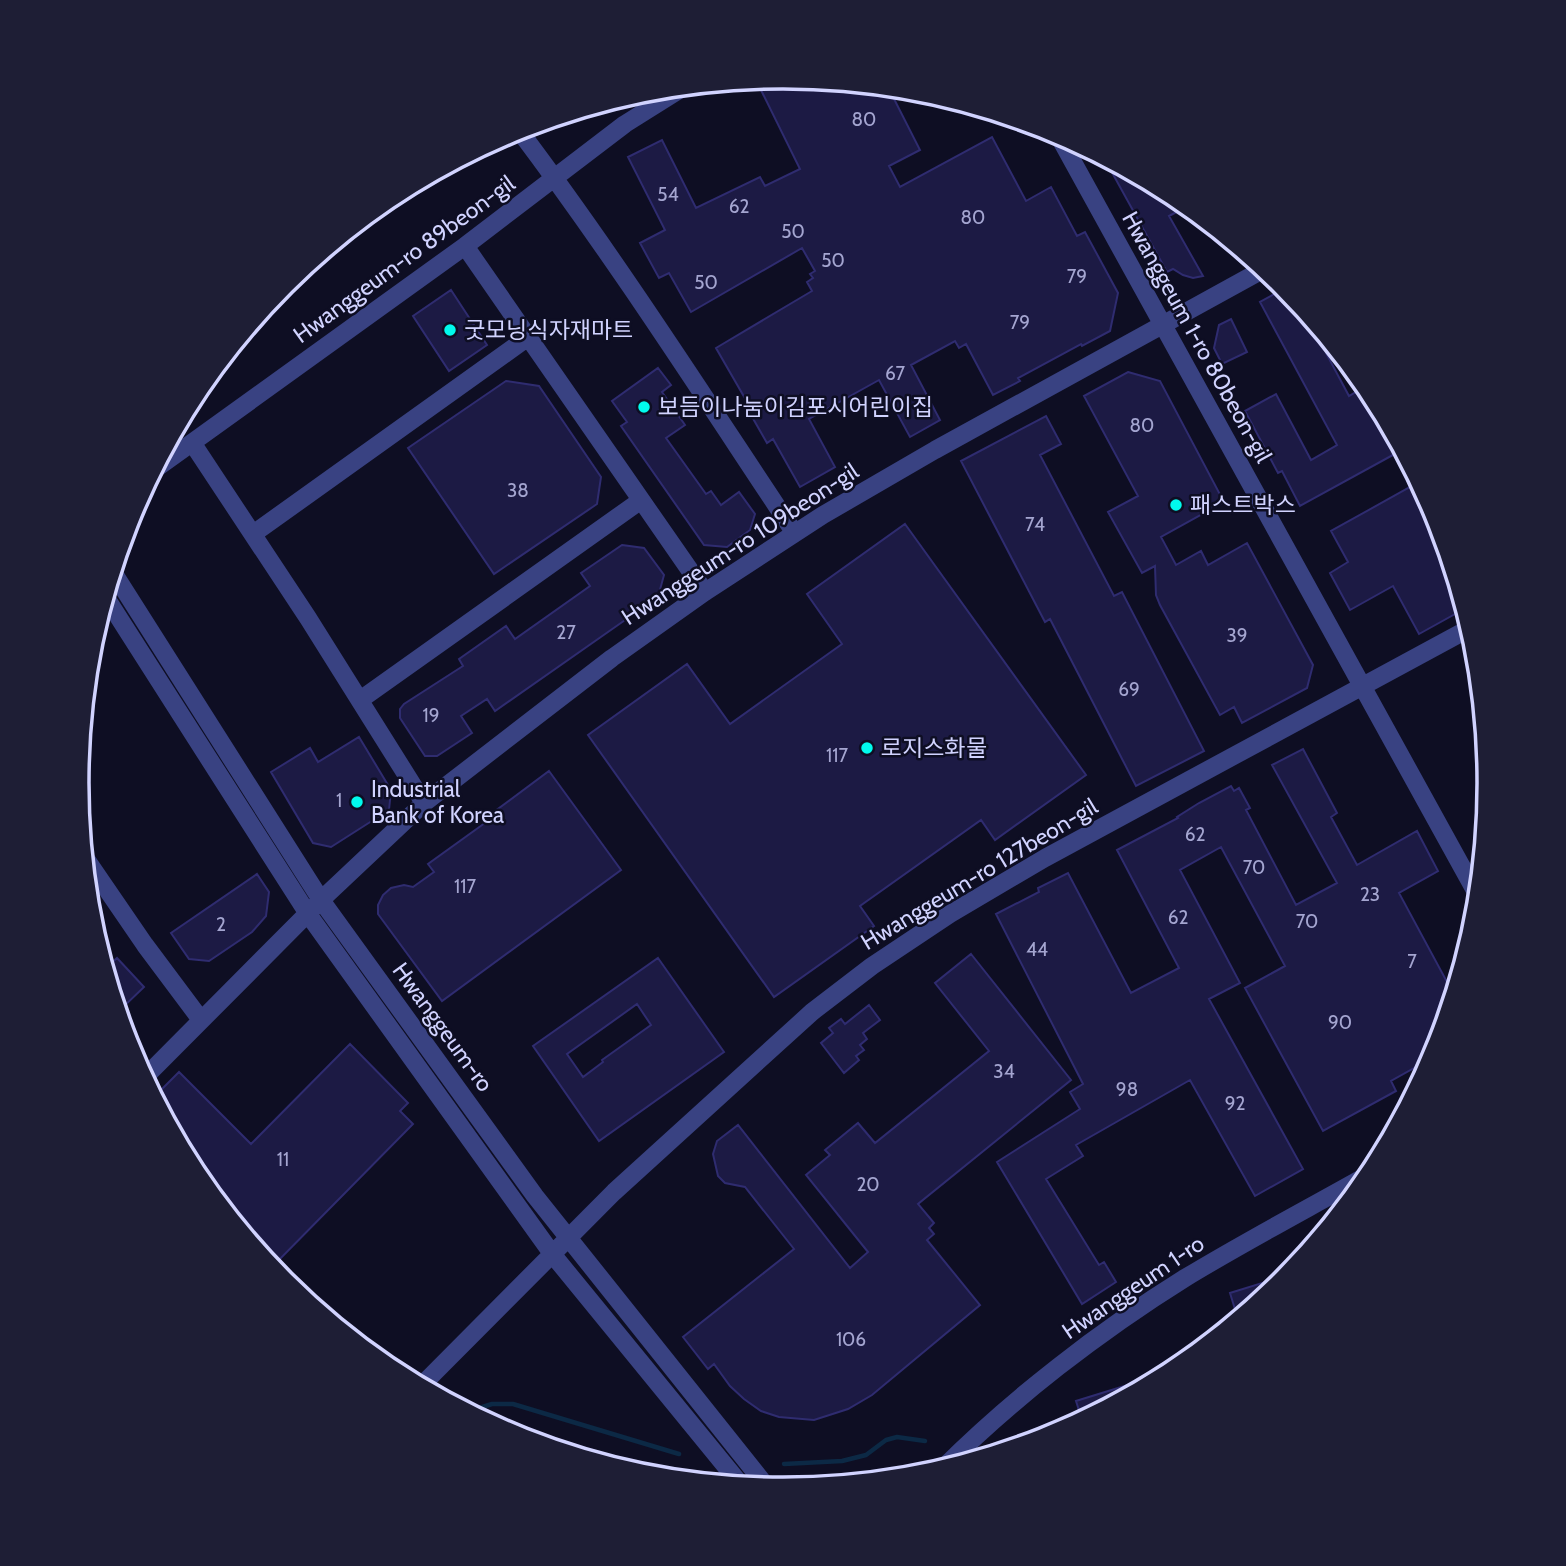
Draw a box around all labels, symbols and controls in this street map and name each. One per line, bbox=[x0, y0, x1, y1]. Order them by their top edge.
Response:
house number: 80 bbox=[852, 108, 876, 131]
street label: Hwanggeum-ro 89beon-gil bbox=[288, 169, 521, 349]
house number: 54 bbox=[657, 183, 679, 206]
house number: 62 bbox=[729, 195, 749, 218]
house number: 80 bbox=[961, 206, 985, 229]
street label: Hwanggeum 1-ro 80beon-gil bbox=[1116, 207, 1278, 467]
house number: 50 bbox=[781, 220, 805, 243]
house number: 50 bbox=[821, 249, 845, 272]
house number: 79 bbox=[1067, 265, 1087, 288]
house number: 50 bbox=[694, 271, 718, 294]
house number: 79 bbox=[1010, 311, 1030, 334]
place label: 굿모닝식자재마트 bbox=[464, 316, 633, 344]
marker: 굿모닝식자재마트 bbox=[442, 322, 458, 338]
house number: 67 bbox=[885, 362, 906, 385]
place label: 보듬이나눔이김포시어린이집 bbox=[658, 393, 933, 421]
marker: 보듬이나눔이김포시어린이집 bbox=[636, 399, 652, 415]
house number: 80 bbox=[1130, 414, 1154, 436]
street label: Hwanggeum-ro 109beon-gil bbox=[616, 457, 864, 631]
house number: 38 bbox=[507, 479, 529, 502]
place label: 패스트박스 bbox=[1190, 491, 1296, 519]
marker: 패스트박스 bbox=[1168, 497, 1184, 513]
house number: 74 bbox=[1025, 513, 1045, 536]
house number: 27 bbox=[556, 621, 576, 644]
house number: 39 bbox=[1226, 624, 1248, 647]
house number: 69 bbox=[1118, 678, 1140, 701]
house number: 19 bbox=[423, 704, 440, 727]
place label: 로지스화물 bbox=[881, 734, 987, 762]
marker: 로지스화물 bbox=[859, 740, 875, 756]
house number: 117 bbox=[826, 744, 848, 767]
place label: Industrial Bank of Korea bbox=[371, 775, 504, 829]
house number: 1 bbox=[336, 789, 342, 812]
street label: Hwanggeum-ro 127beon-gil bbox=[856, 792, 1103, 956]
marker: Industrial Bank of Korea bbox=[349, 794, 365, 810]
house number: 62 bbox=[1185, 823, 1205, 846]
house number: 70 bbox=[1243, 856, 1265, 879]
house number: 117 bbox=[454, 875, 476, 898]
house number: 23 bbox=[1360, 883, 1380, 906]
house number: 62 bbox=[1168, 906, 1188, 929]
house number: 70 bbox=[1296, 910, 1318, 933]
house number: 2 bbox=[216, 913, 226, 936]
house number: 44 bbox=[1026, 938, 1048, 961]
house number: 7 bbox=[1407, 950, 1417, 973]
street label: Hwanggeum-ro bbox=[387, 957, 499, 1097]
house number: 90 bbox=[1328, 1011, 1352, 1034]
house number: 34 bbox=[993, 1060, 1015, 1083]
house number: 98 bbox=[1116, 1078, 1138, 1101]
house number: 92 bbox=[1225, 1092, 1245, 1115]
house number: 11 bbox=[277, 1148, 289, 1171]
house number: 20 bbox=[856, 1173, 880, 1196]
street label: Hwanggeum 1-ro bbox=[1057, 1229, 1209, 1345]
house number: 106 bbox=[836, 1328, 866, 1351]

